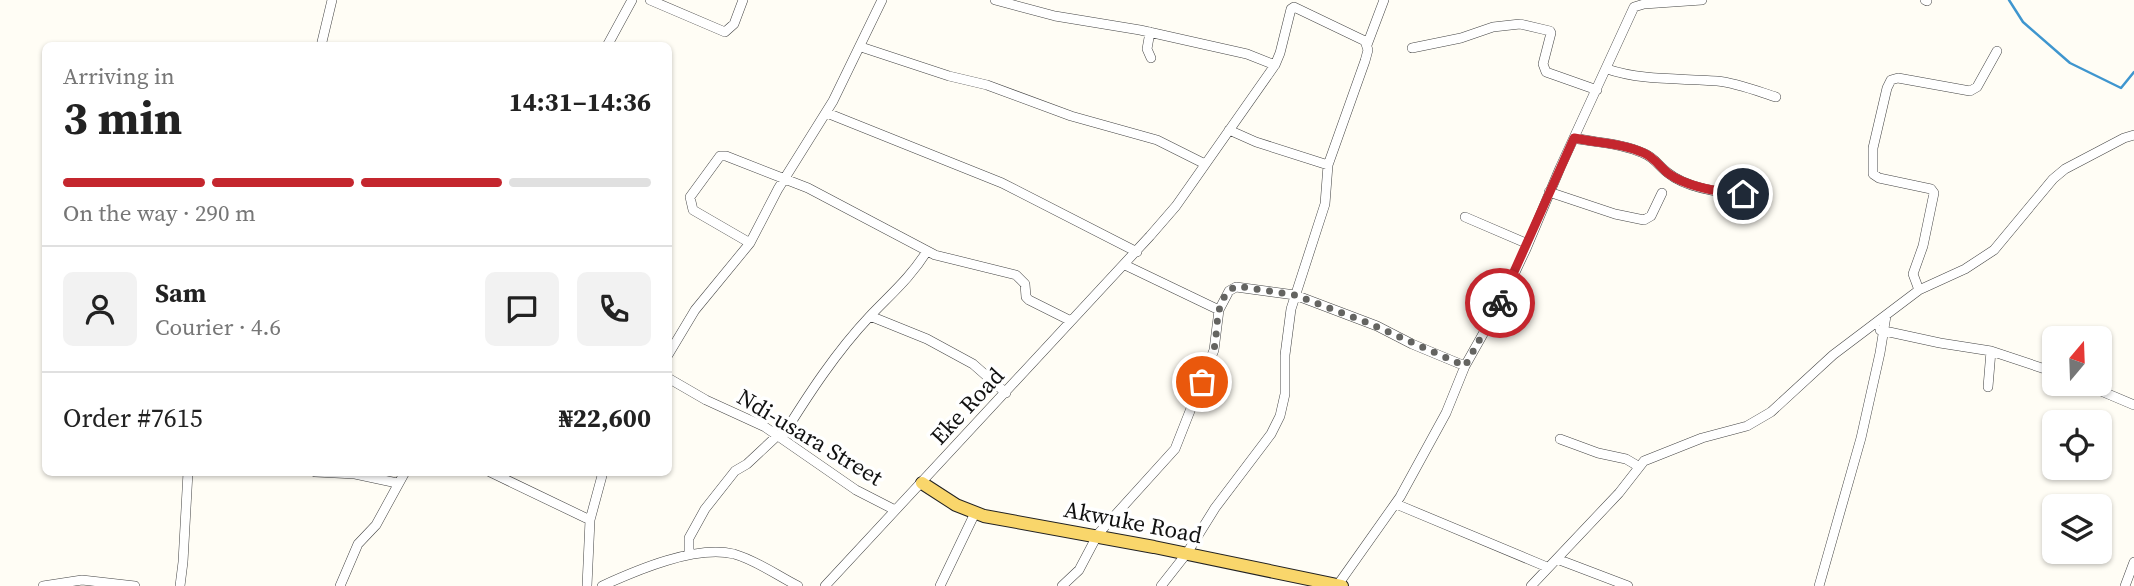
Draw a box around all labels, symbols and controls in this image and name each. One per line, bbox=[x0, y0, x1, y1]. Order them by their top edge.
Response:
text: Arriving in bbox=[63, 60, 175, 92]
text: 14:31–14:36 bbox=[509, 84, 651, 120]
text: 3 min bbox=[63, 86, 182, 149]
pin bbox=[1713, 164, 1773, 224]
icon: home bbox=[1724, 175, 1762, 213]
text: On the way · 290 m bbox=[63, 197, 256, 229]
courier bbox=[1465, 268, 1535, 338]
button: person bbox=[63, 272, 137, 346]
button: chat bbox=[485, 272, 559, 346]
button: phone bbox=[577, 272, 651, 346]
text: Sam bbox=[155, 275, 206, 311]
icon: bike bbox=[1481, 284, 1519, 322]
text: Courier · 4.6 bbox=[155, 311, 281, 343]
north arrow bbox=[2042, 326, 2112, 396]
map controls bbox=[2042, 326, 2112, 564]
pin bbox=[1172, 352, 1232, 412]
street label: Eke Road bbox=[923, 360, 1011, 452]
icon: bag bbox=[1183, 363, 1221, 401]
street label: Ndi-usara Street bbox=[731, 381, 889, 493]
text: Order #7615 bbox=[63, 400, 203, 436]
text: ₦22,600 bbox=[559, 400, 651, 436]
button: locate bbox=[2042, 410, 2112, 480]
street label: Akwuke Road bbox=[1061, 493, 1205, 551]
button: layers bbox=[2042, 494, 2112, 564]

